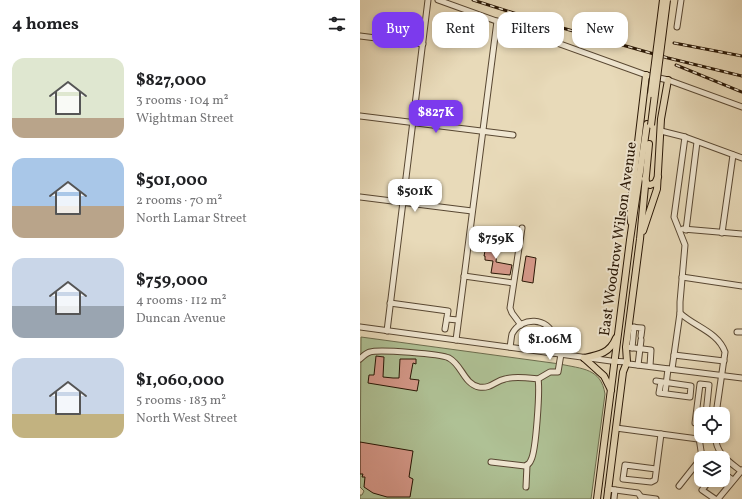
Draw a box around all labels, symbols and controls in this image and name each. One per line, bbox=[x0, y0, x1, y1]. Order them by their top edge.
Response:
chip: Buy bbox=[372, 12, 424, 48]
chip: Rent bbox=[432, 12, 489, 48]
chip: Filters bbox=[497, 12, 564, 48]
chip: New bbox=[572, 12, 628, 48]
text: 4 homes bbox=[12, 13, 79, 36]
icon: filters bbox=[326, 13, 348, 35]
text: $827,000 bbox=[136, 69, 206, 92]
icon: home bbox=[44, 74, 92, 122]
text: 3 rooms · 104 m² bbox=[136, 92, 229, 110]
pin: $827K bbox=[408, 100, 464, 134]
text: $827K bbox=[418, 104, 454, 122]
text: Wightman Street bbox=[136, 110, 234, 128]
street label: East Woodrow Wilson Avenue bbox=[595, 141, 643, 337]
text: $501,000 bbox=[136, 169, 207, 192]
icon: home bbox=[44, 174, 92, 222]
pin: $501K bbox=[387, 179, 443, 213]
text: $501K bbox=[397, 183, 433, 201]
text: 2 rooms · 70 m² bbox=[136, 192, 222, 210]
text: North Lamar Street bbox=[136, 210, 247, 228]
pin: $759K bbox=[468, 226, 524, 260]
text: $759K bbox=[478, 230, 514, 248]
text: $759,000 bbox=[136, 269, 208, 292]
icon: home bbox=[44, 274, 92, 322]
text: 4 rooms · 112 m² bbox=[136, 292, 226, 310]
text: Duncan Avenue bbox=[136, 310, 226, 328]
pin: $1.06M bbox=[517, 327, 583, 361]
text: $1.06M bbox=[528, 331, 572, 349]
text: $1,060,000 bbox=[136, 369, 224, 392]
icon: home bbox=[44, 374, 92, 422]
text: 5 rooms · 183 m² bbox=[136, 392, 226, 410]
map controls bbox=[694, 407, 730, 487]
button: locate bbox=[694, 407, 730, 443]
text: North West Street bbox=[136, 410, 238, 428]
button: layers bbox=[694, 451, 730, 487]

